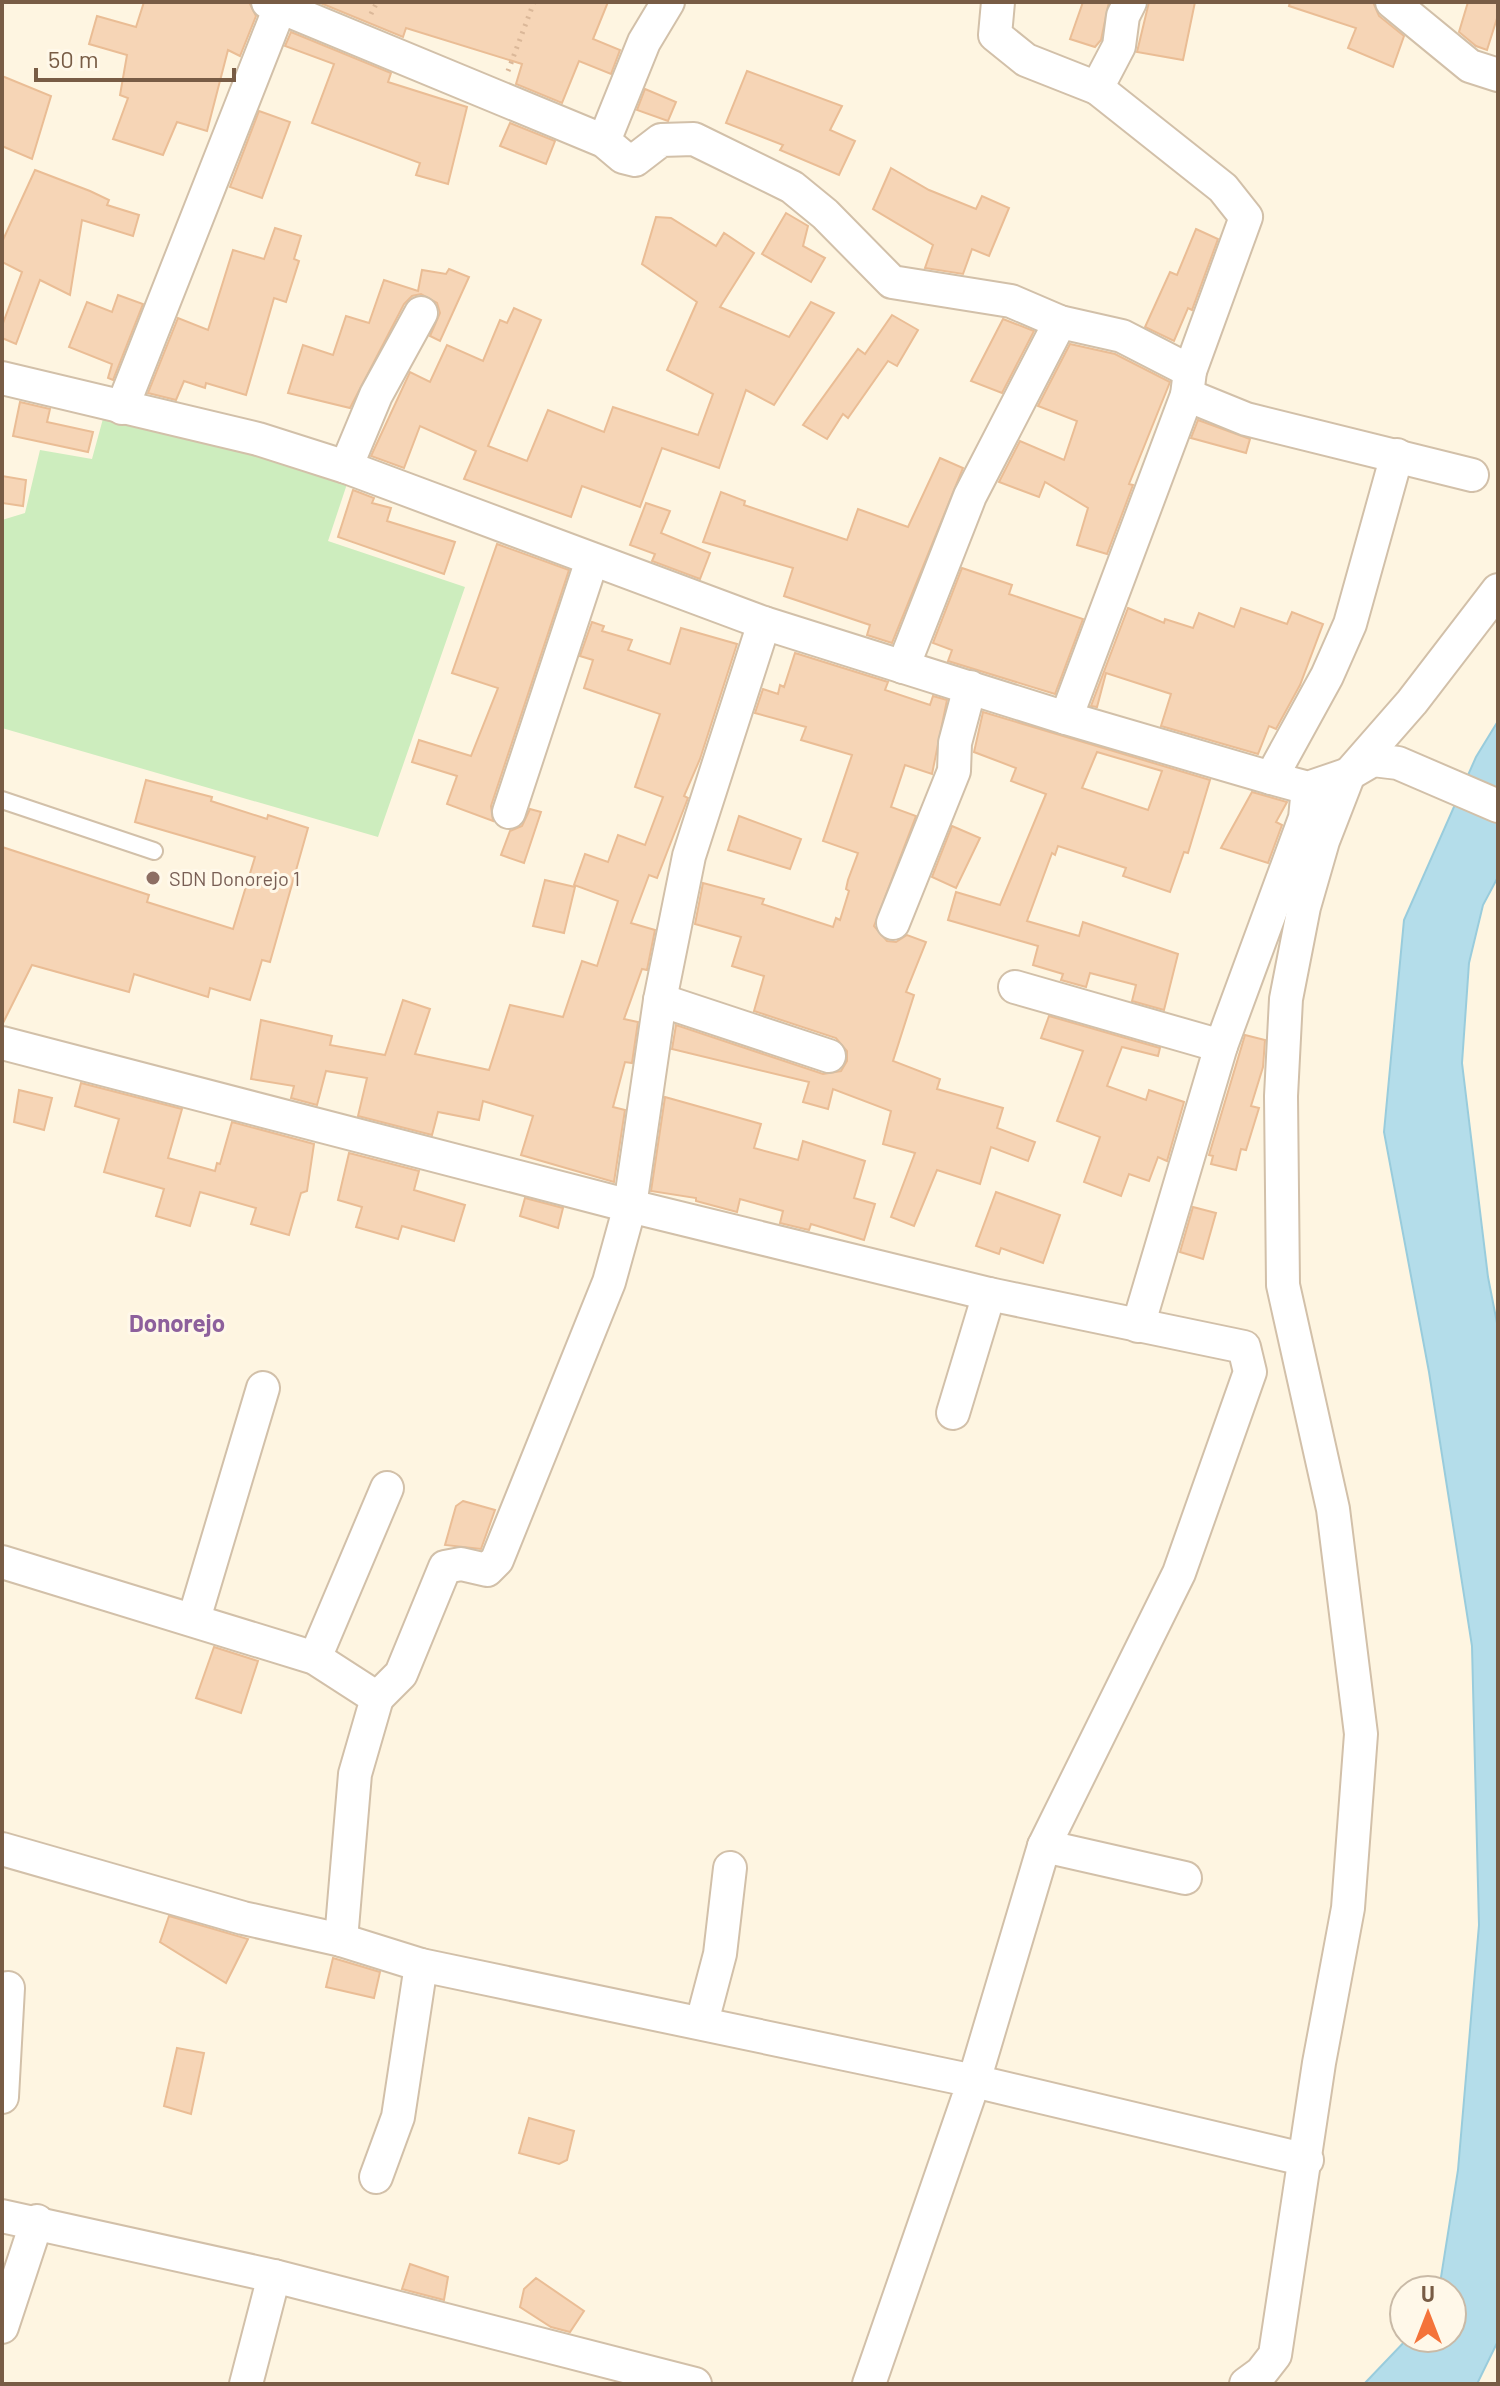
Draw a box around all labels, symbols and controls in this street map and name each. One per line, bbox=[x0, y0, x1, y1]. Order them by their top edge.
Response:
scale bar bbox=[36, 32, 234, 82]
text: 50 m bbox=[48, 44, 99, 73]
place label: SDN Donorejo 1 bbox=[169, 866, 300, 890]
marker: SDN Donorejo 1 bbox=[144, 869, 162, 887]
district label: Donorejo bbox=[129, 1308, 225, 1337]
north arrow bbox=[1388, 2274, 1468, 2354]
text: U bbox=[1421, 2280, 1435, 2306]

